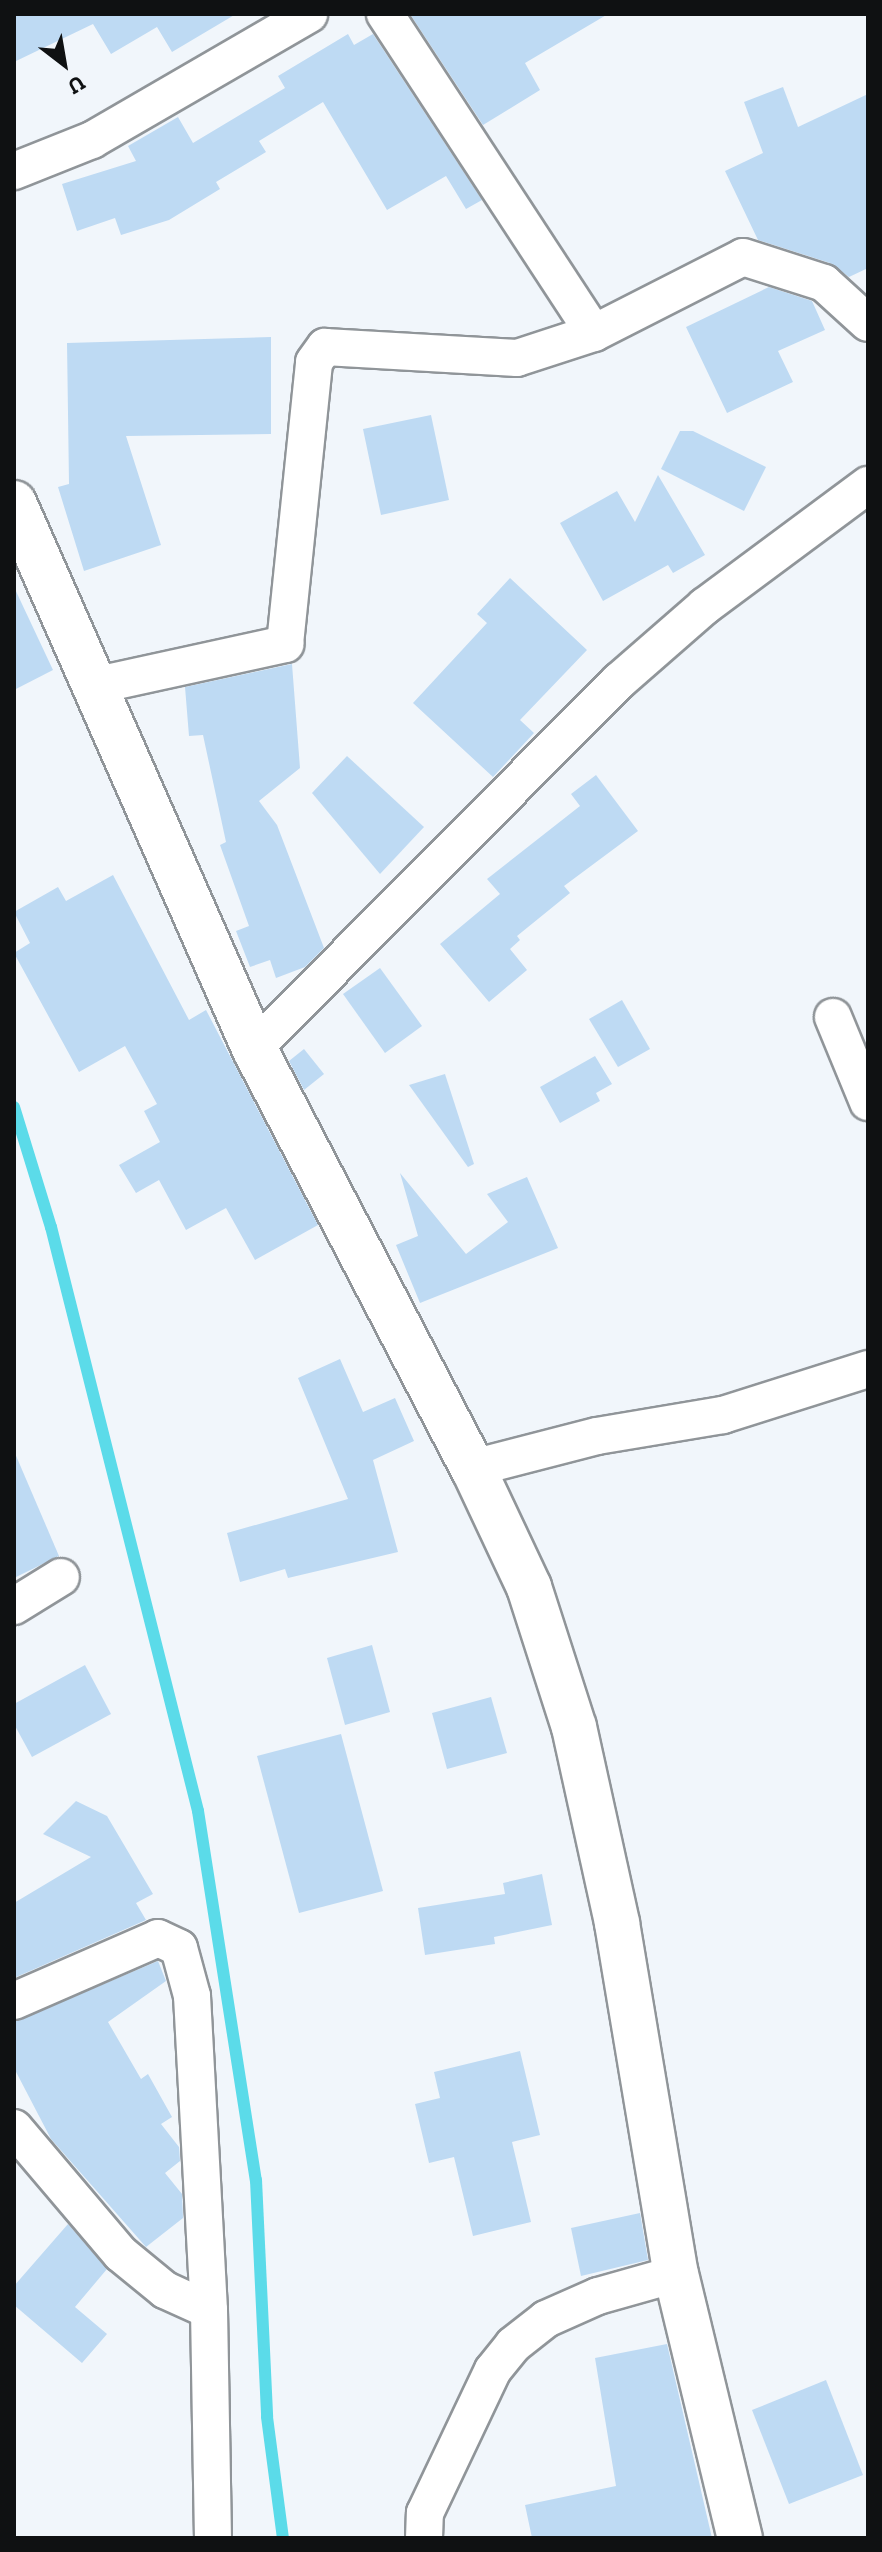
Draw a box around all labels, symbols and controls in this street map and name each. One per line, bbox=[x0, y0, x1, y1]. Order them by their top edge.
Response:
north arrow bbox=[24, 24, 104, 104]
text: U bbox=[63, 69, 90, 101]

